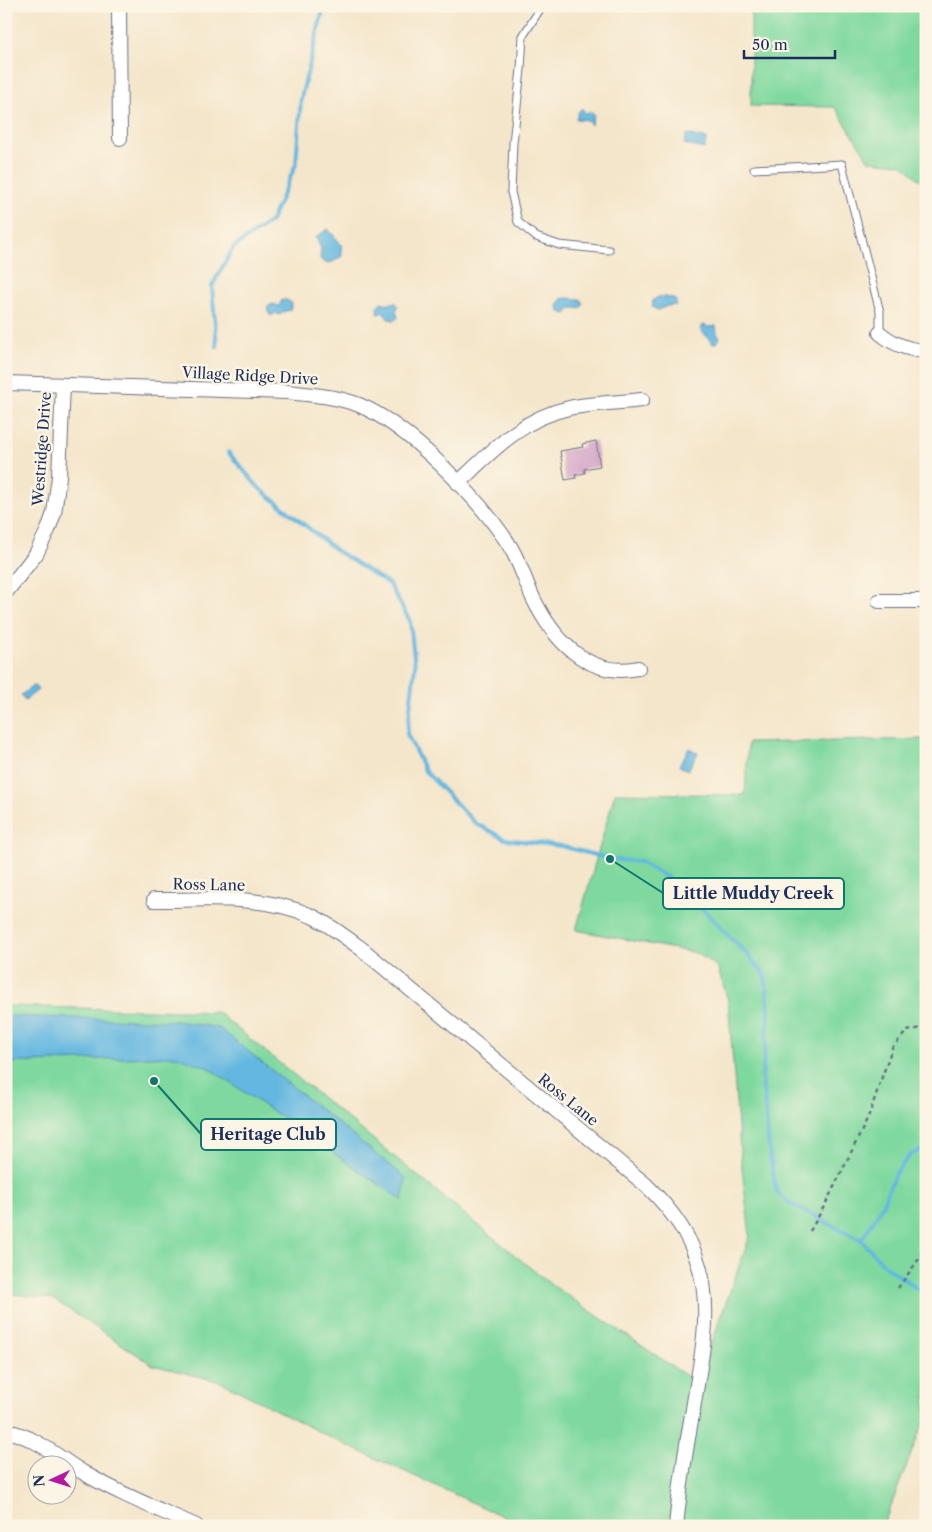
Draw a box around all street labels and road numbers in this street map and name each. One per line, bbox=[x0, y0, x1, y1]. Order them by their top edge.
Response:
street label: Village Ridge Drive bbox=[180, 362, 319, 389]
street label: Westridge Drive bbox=[28, 391, 55, 508]
street label: Ross Lane bbox=[173, 874, 245, 895]
street label: Ross Lane bbox=[534, 1069, 603, 1130]

